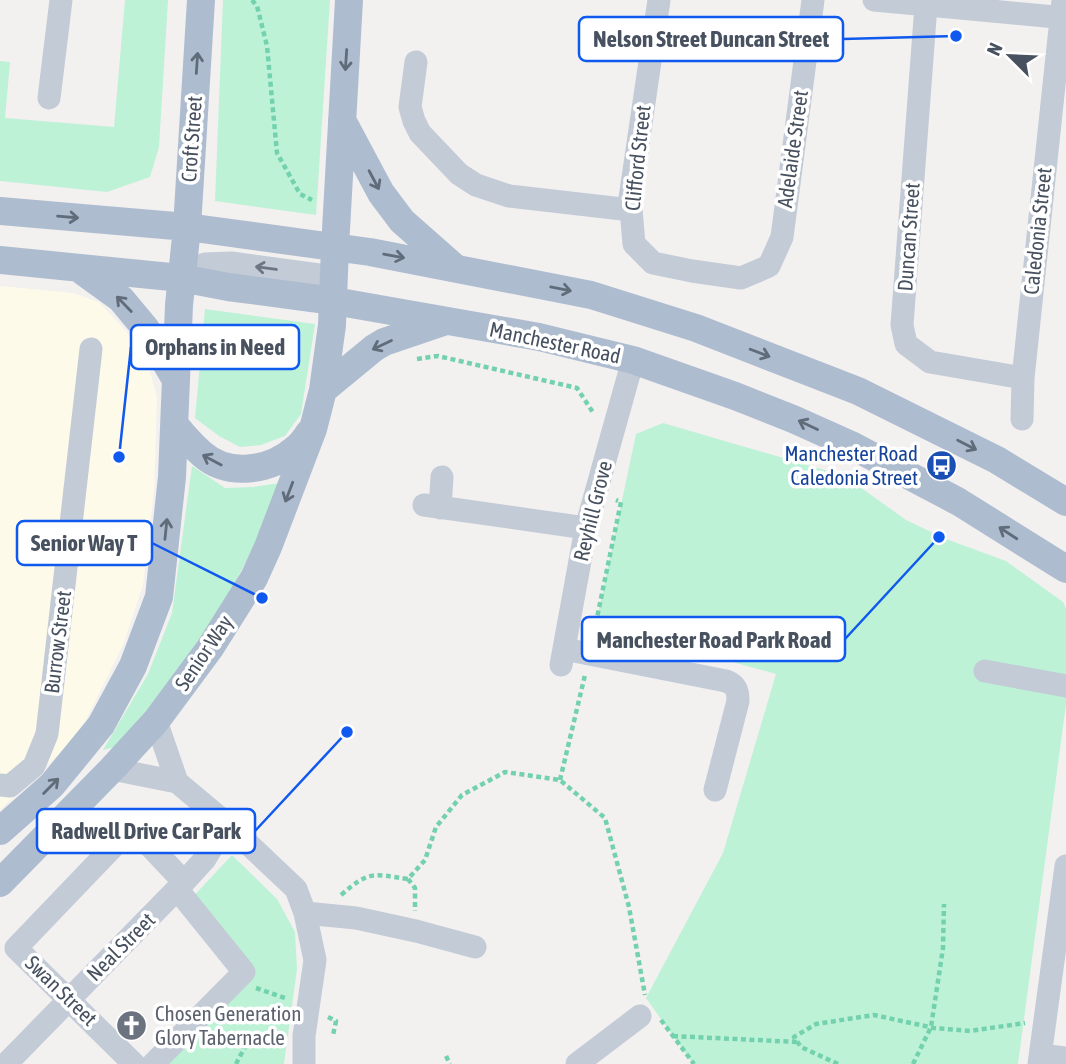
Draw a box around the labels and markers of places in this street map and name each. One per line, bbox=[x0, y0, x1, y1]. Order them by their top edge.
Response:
callout: Nelson Street Duncan Street bbox=[579, 17, 843, 61]
callout: Orphans in Need bbox=[131, 325, 299, 369]
place label: Manchester Road Caledonia Street bbox=[785, 441, 918, 489]
bus stop icon: Manchester Road Caledonia Street bbox=[924, 449, 958, 483]
callout: Senior Way T bbox=[17, 521, 152, 565]
callout: Manchester Road Park Road bbox=[582, 617, 845, 661]
callout: Radwell Drive Car Park bbox=[37, 809, 255, 853]
place label: Chosen Generation Glory Tabernacle bbox=[155, 1001, 301, 1049]
church icon: Chosen Generation Glory Tabernacle bbox=[115, 1009, 149, 1043]

